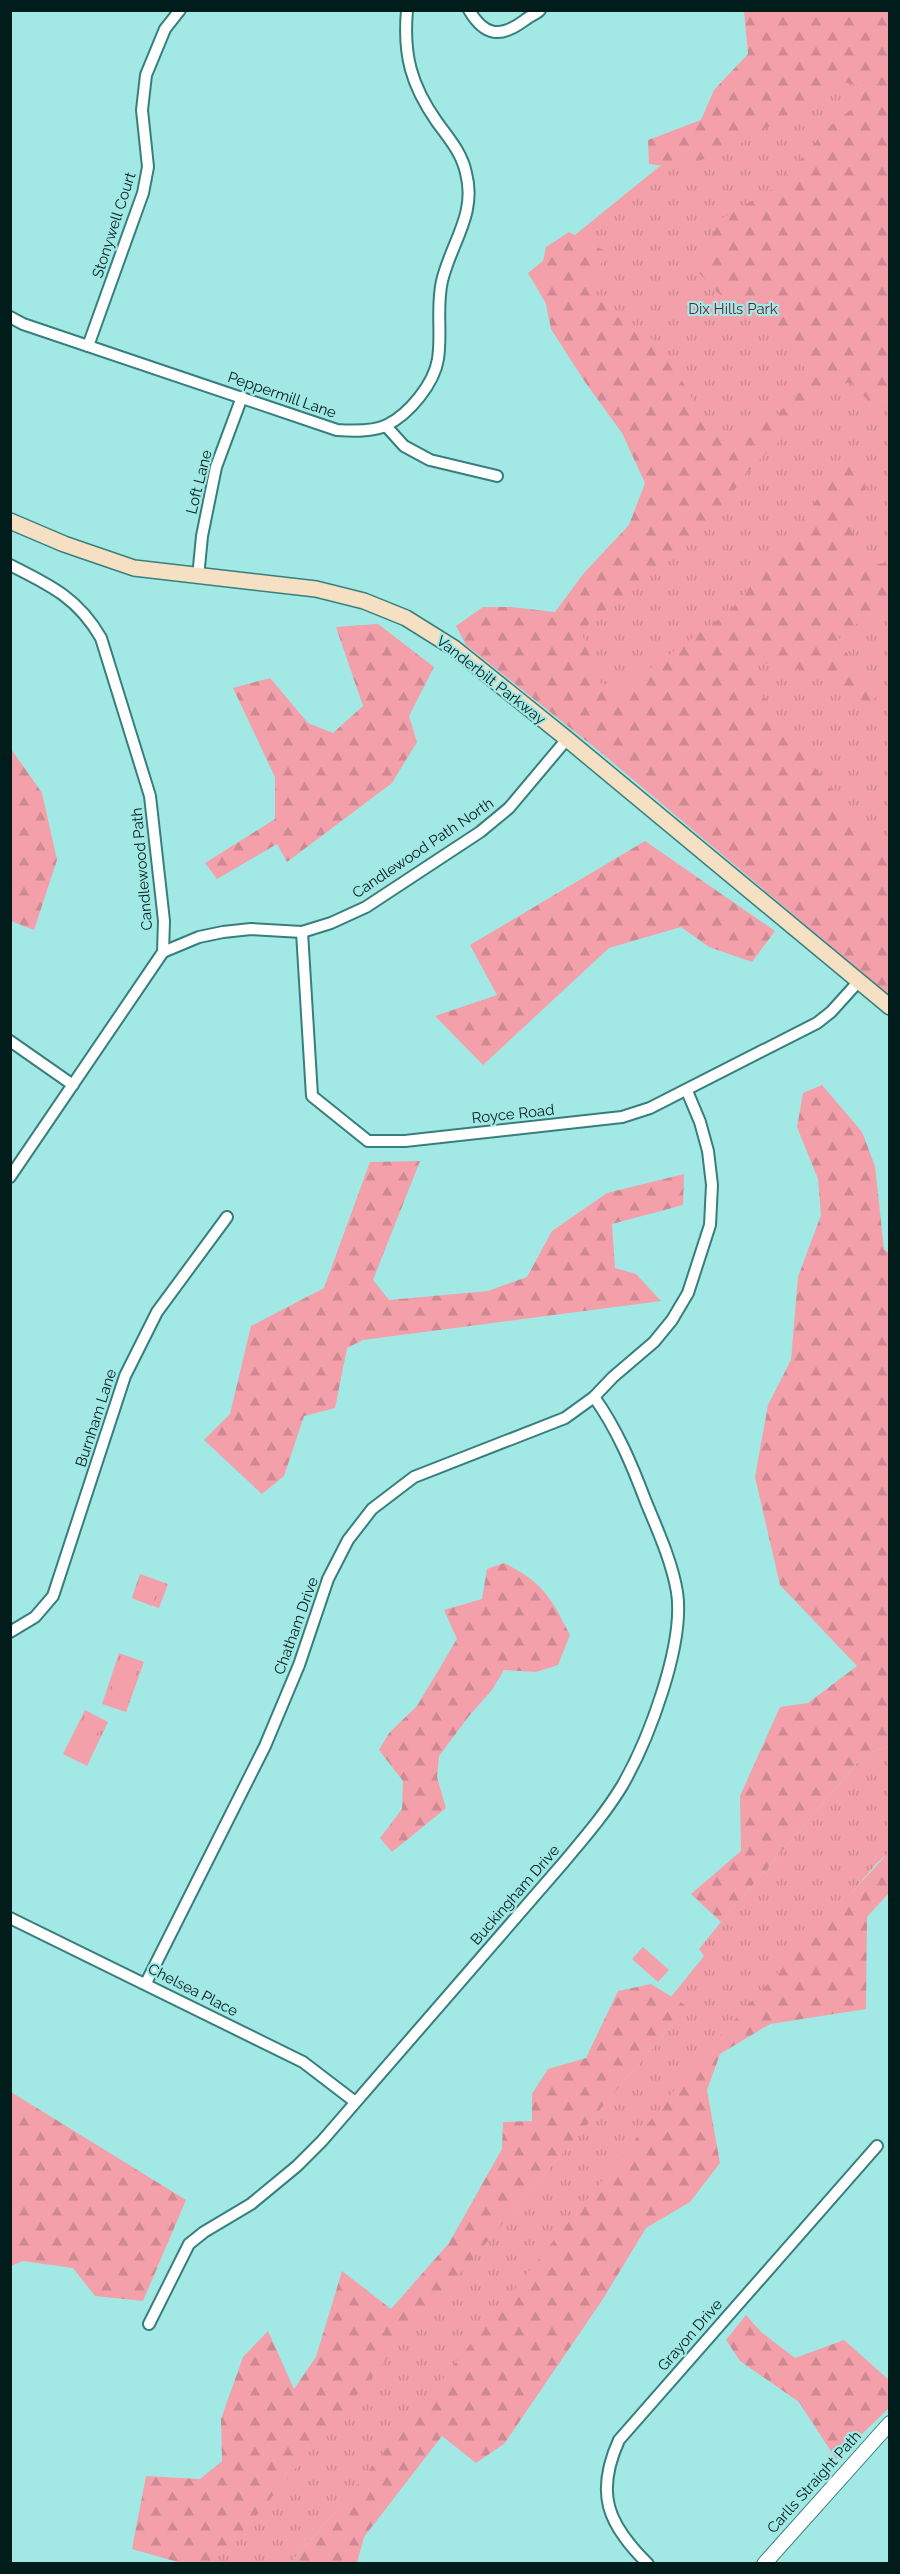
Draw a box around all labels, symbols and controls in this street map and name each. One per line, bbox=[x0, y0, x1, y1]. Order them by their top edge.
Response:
street label: Stonywell Court bbox=[88, 170, 140, 280]
park label: Dix Hills Park bbox=[688, 300, 778, 318]
street label: Peppermill Lane bbox=[225, 368, 339, 422]
street label: Loft Lane bbox=[182, 448, 216, 516]
street label: Vanderbilt Parkway bbox=[433, 632, 549, 728]
street label: Candlewood Path North bbox=[349, 794, 497, 902]
street label: Candlewood Path bbox=[128, 807, 156, 931]
street label: Royce Road bbox=[471, 1101, 555, 1127]
street label: Burnham Lane bbox=[72, 1367, 120, 1469]
street label: Chatham Drive bbox=[270, 1575, 322, 1677]
street label: Buckingham Drive bbox=[467, 1841, 563, 1949]
street label: Chelsea Place bbox=[145, 1960, 241, 2020]
street label: Grayon Drive bbox=[654, 2295, 726, 2375]
street label: Carlls Straight Path bbox=[763, 2427, 865, 2537]

